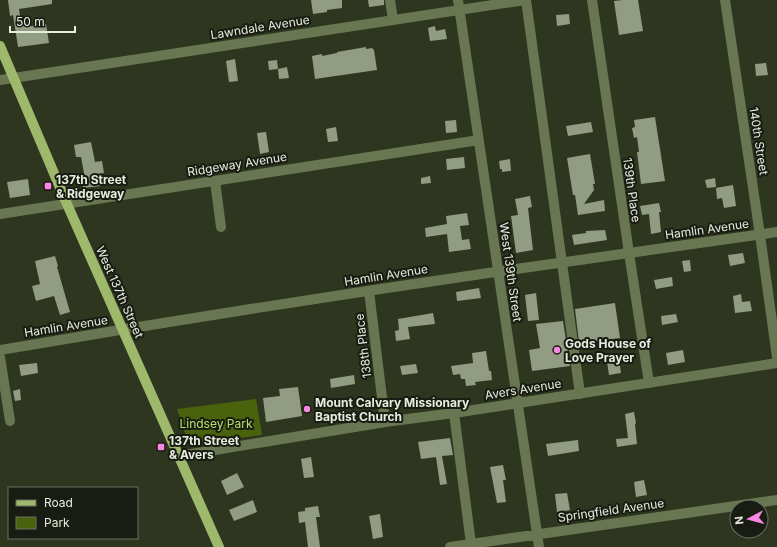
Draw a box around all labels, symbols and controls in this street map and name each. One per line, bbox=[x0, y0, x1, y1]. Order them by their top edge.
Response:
scale bar bbox=[10, 8, 75, 34]
street label: Lawndale Avenue bbox=[209, 12, 311, 42]
text: 50 m bbox=[16, 14, 45, 29]
street label: 140th Street bbox=[746, 106, 772, 176]
street label: Ridgeway Avenue bbox=[186, 149, 288, 179]
street label: 139th Place bbox=[620, 157, 644, 223]
place label: 137th Street & Ridgeway bbox=[56, 172, 127, 201]
marker: 137th Street & Ridgeway bbox=[43, 181, 53, 191]
street label: Hamlin Avenue bbox=[664, 216, 750, 242]
street label: West 139th Street bbox=[497, 221, 525, 323]
street label: West 137th Street bbox=[93, 244, 147, 340]
street label: Hamlin Avenue bbox=[343, 261, 429, 289]
street label: Hamlin Avenue bbox=[23, 312, 109, 340]
street label: 138th Place bbox=[352, 313, 374, 379]
place label: Gods House of Love Prayer bbox=[565, 336, 651, 365]
marker: Gods House of Love Prayer bbox=[552, 345, 562, 355]
street label: Avers Avenue bbox=[484, 376, 562, 402]
place label: Mount Calvary Missionary Baptist Church bbox=[315, 395, 470, 424]
marker: Mount Calvary Missionary Baptist Church bbox=[302, 404, 312, 414]
park label: Lindsey Park bbox=[179, 416, 253, 431]
place label: 137th Street & Avers bbox=[169, 433, 240, 462]
marker: 137th Street & Avers bbox=[156, 442, 166, 452]
legend bbox=[8, 487, 138, 539]
text: Road bbox=[44, 495, 73, 510]
street label: Springfield Avenue bbox=[557, 495, 665, 525]
north arrow bbox=[729, 499, 769, 539]
text: Park bbox=[44, 515, 70, 530]
text: N bbox=[732, 515, 747, 525]

